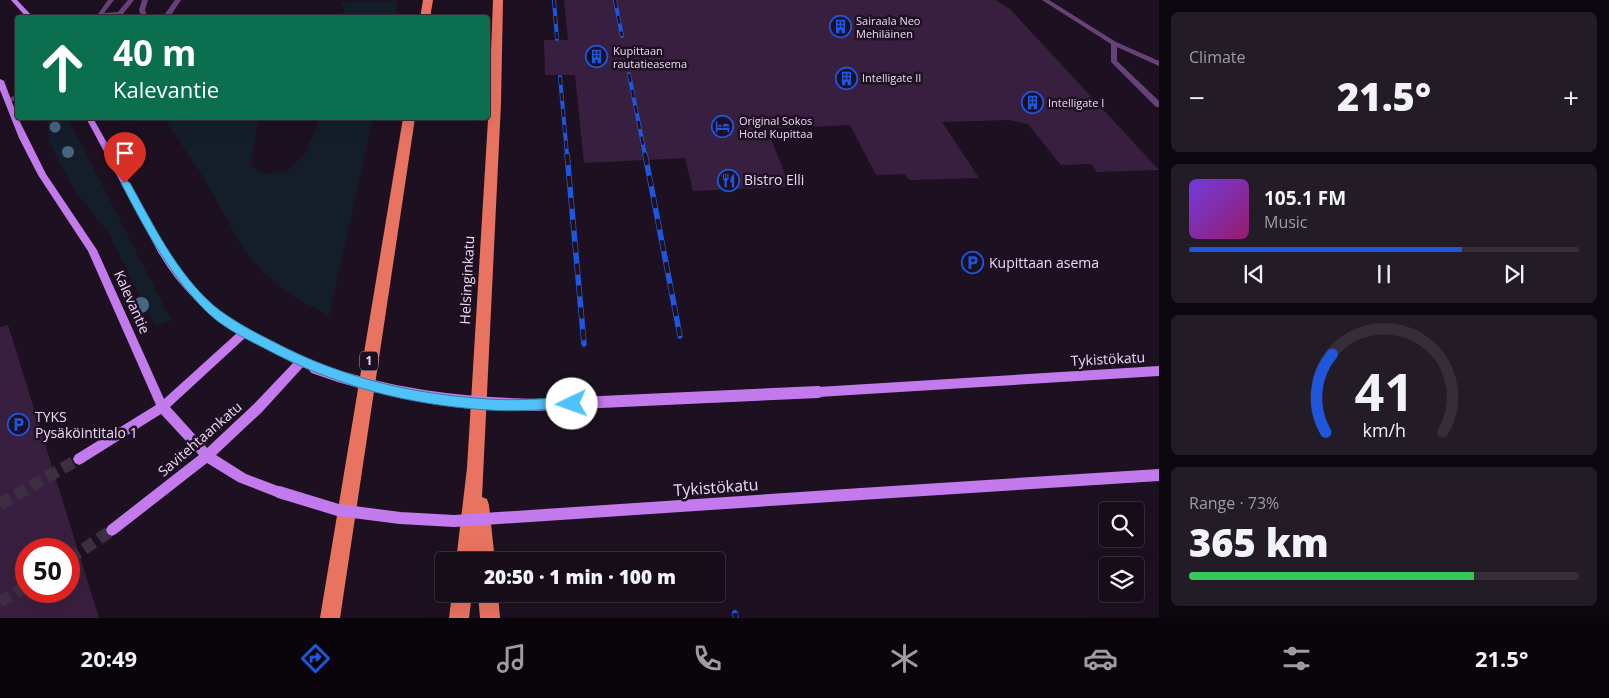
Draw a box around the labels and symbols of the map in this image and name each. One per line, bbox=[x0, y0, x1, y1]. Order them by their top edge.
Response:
place label: Sairaala Neo Mehiläinen bbox=[856, 13, 921, 41]
building icon: Sairaala Neo Mehiläinen bbox=[828, 15, 852, 39]
place label: Kupittaan rautatieasema bbox=[613, 43, 687, 71]
building icon: Kupittaan rautatieasema bbox=[585, 45, 609, 69]
building icon: Intelligate II bbox=[834, 66, 858, 90]
place label: Intelligate II bbox=[862, 70, 921, 85]
building icon: Intelligate I bbox=[1020, 91, 1044, 115]
place label: Intelligate I bbox=[1048, 95, 1104, 110]
place label: Original Sokos Hotel Kupittaa bbox=[739, 113, 813, 141]
hotel icon: Original Sokos Hotel Kupittaa bbox=[711, 115, 735, 139]
pin bbox=[104, 132, 146, 183]
restaurant icon: Bistro Elli bbox=[716, 168, 740, 192]
place label: Bistro Elli bbox=[744, 170, 804, 189]
street label: Helsinginkatu bbox=[455, 235, 478, 325]
parking icon: Kupittaan asema bbox=[961, 251, 985, 275]
place label: Kupittaan asema bbox=[989, 253, 1099, 272]
street label: Kalevantie bbox=[110, 267, 155, 337]
street label: Tykistökatu bbox=[1070, 347, 1146, 370]
road number: 1 bbox=[360, 352, 378, 371]
position arrow bbox=[545, 377, 597, 429]
street label: Savitehtaankatu bbox=[154, 397, 246, 480]
place label: TYKS Pysäköintitalo 1 bbox=[35, 407, 138, 442]
parking icon: TYKS Pysäköintitalo 1 bbox=[7, 413, 31, 437]
street label: Tykistökatu bbox=[673, 473, 759, 501]
speed limit sign: 50 bbox=[15, 538, 80, 603]

